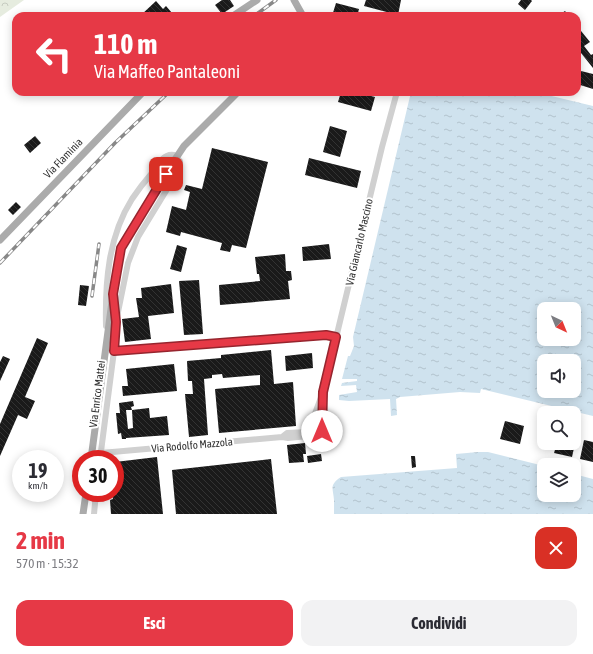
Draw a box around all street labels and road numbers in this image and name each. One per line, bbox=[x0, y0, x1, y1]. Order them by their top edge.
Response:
street label: Via Flaminia bbox=[41, 136, 85, 180]
street label: Via Giancarlo Mascino bbox=[343, 197, 375, 287]
street label: Via Enrico Mattei bbox=[87, 360, 107, 428]
street label: Via Rodolfo Mazzola bbox=[151, 435, 233, 455]

